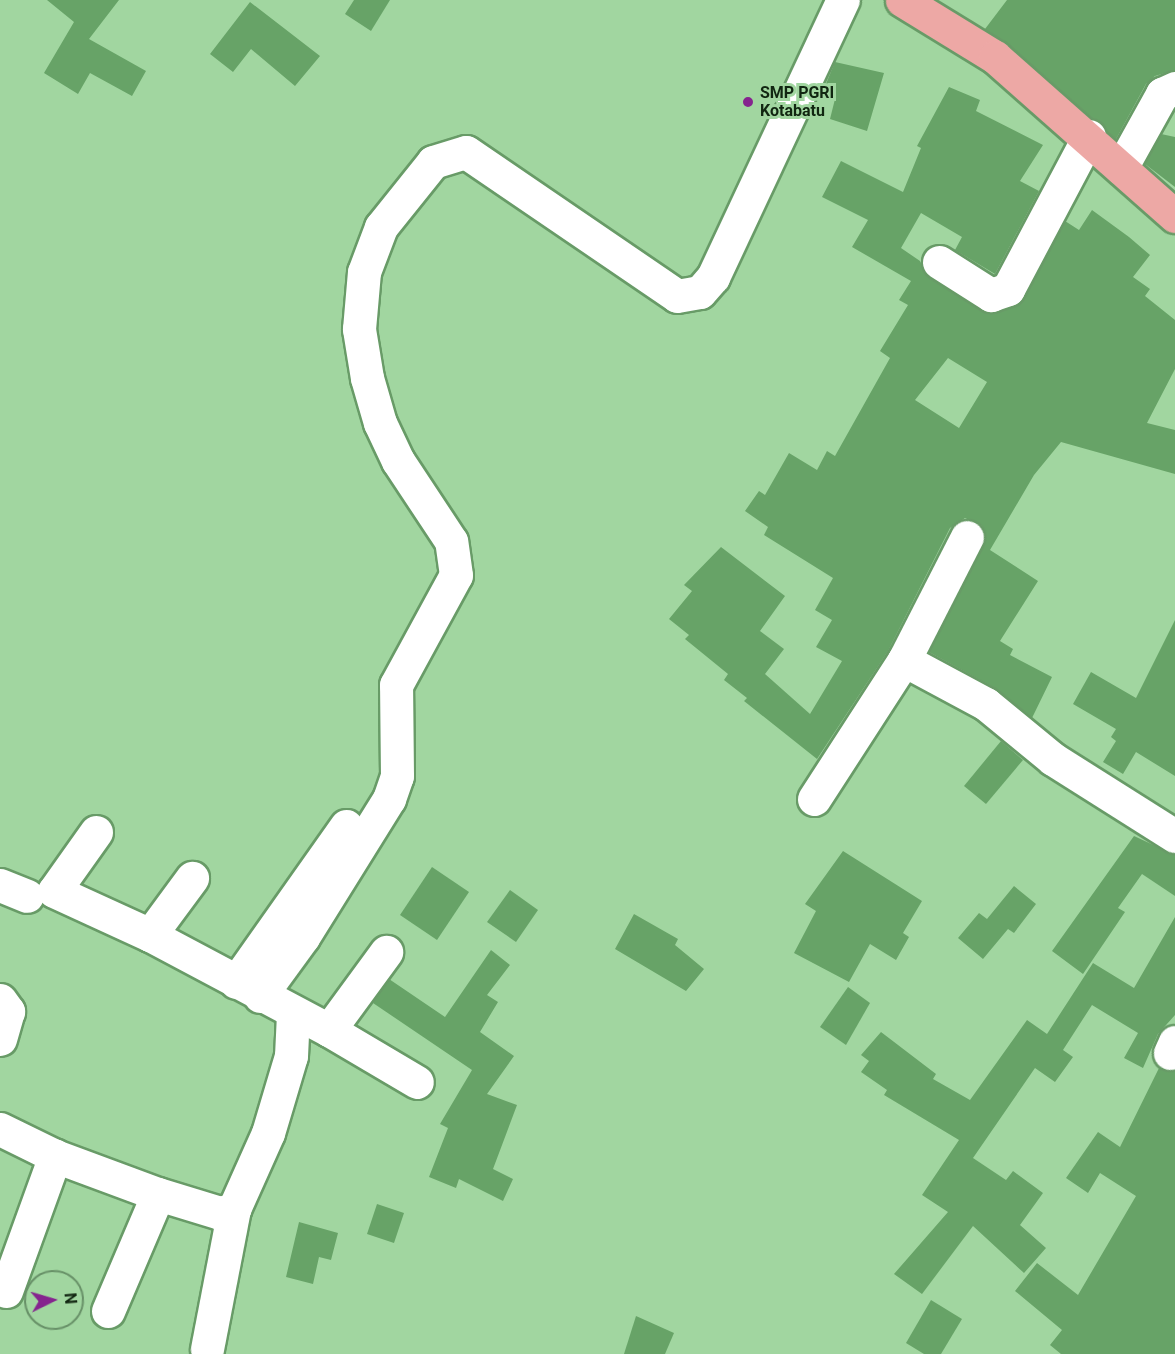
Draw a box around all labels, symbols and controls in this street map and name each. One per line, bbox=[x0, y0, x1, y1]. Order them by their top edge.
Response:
place label: SMP PGRI Kotabatu bbox=[760, 83, 834, 121]
marker: SMP PGRI Kotabatu bbox=[741, 95, 755, 109]
north arrow bbox=[24, 1270, 84, 1330]
text: N bbox=[60, 1292, 80, 1305]

